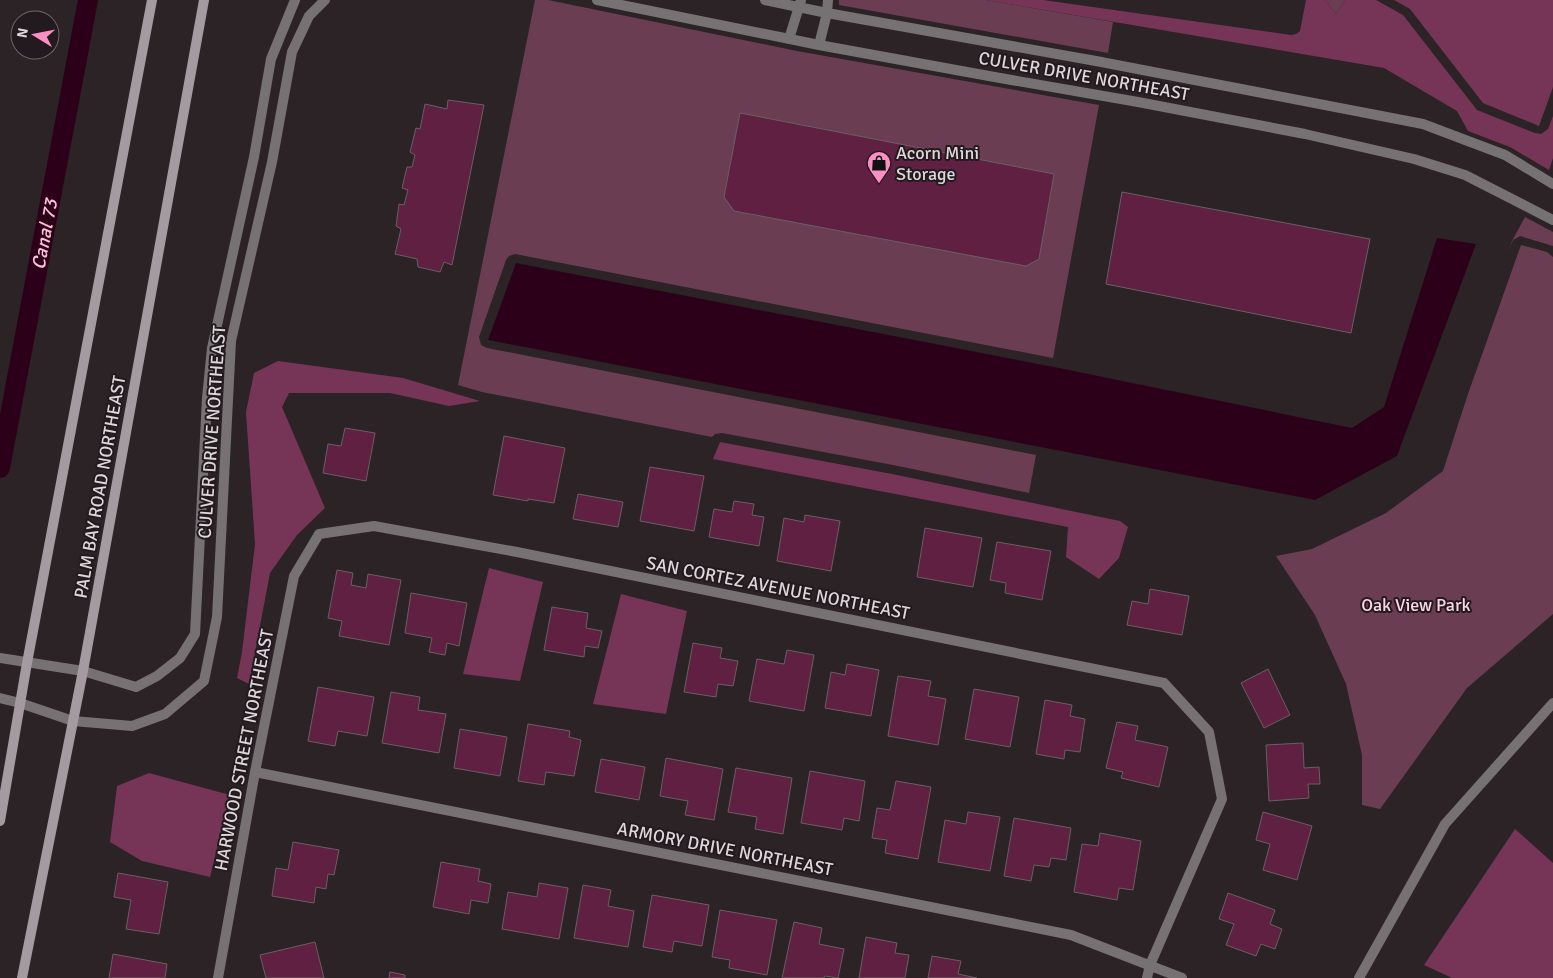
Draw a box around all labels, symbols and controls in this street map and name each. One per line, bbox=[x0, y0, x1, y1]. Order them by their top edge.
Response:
north arrow bbox=[10, 10, 60, 60]
text: N bbox=[13, 27, 32, 39]
street label: CULVER DRIVE NORTHEAST bbox=[977, 47, 1191, 105]
place label: Acorn Mini Storage bbox=[896, 142, 979, 185]
shop icon: Acorn Mini Storage bbox=[866, 150, 892, 184]
water label: Canal 73 bbox=[27, 195, 64, 272]
street label: CULVER DRIVE NORTHEAST bbox=[194, 325, 230, 539]
street label: PALM BAY ROAD NORTHEAST bbox=[70, 374, 130, 600]
street label: SAN CORTEZ AVENUE NORTHEAST bbox=[644, 552, 912, 624]
park label: Oak View Park bbox=[1361, 594, 1471, 616]
street label: HARWOOD STREET NORTHEAST bbox=[210, 627, 278, 873]
street label: ARMORY DRIVE NORTHEAST bbox=[615, 817, 835, 881]

